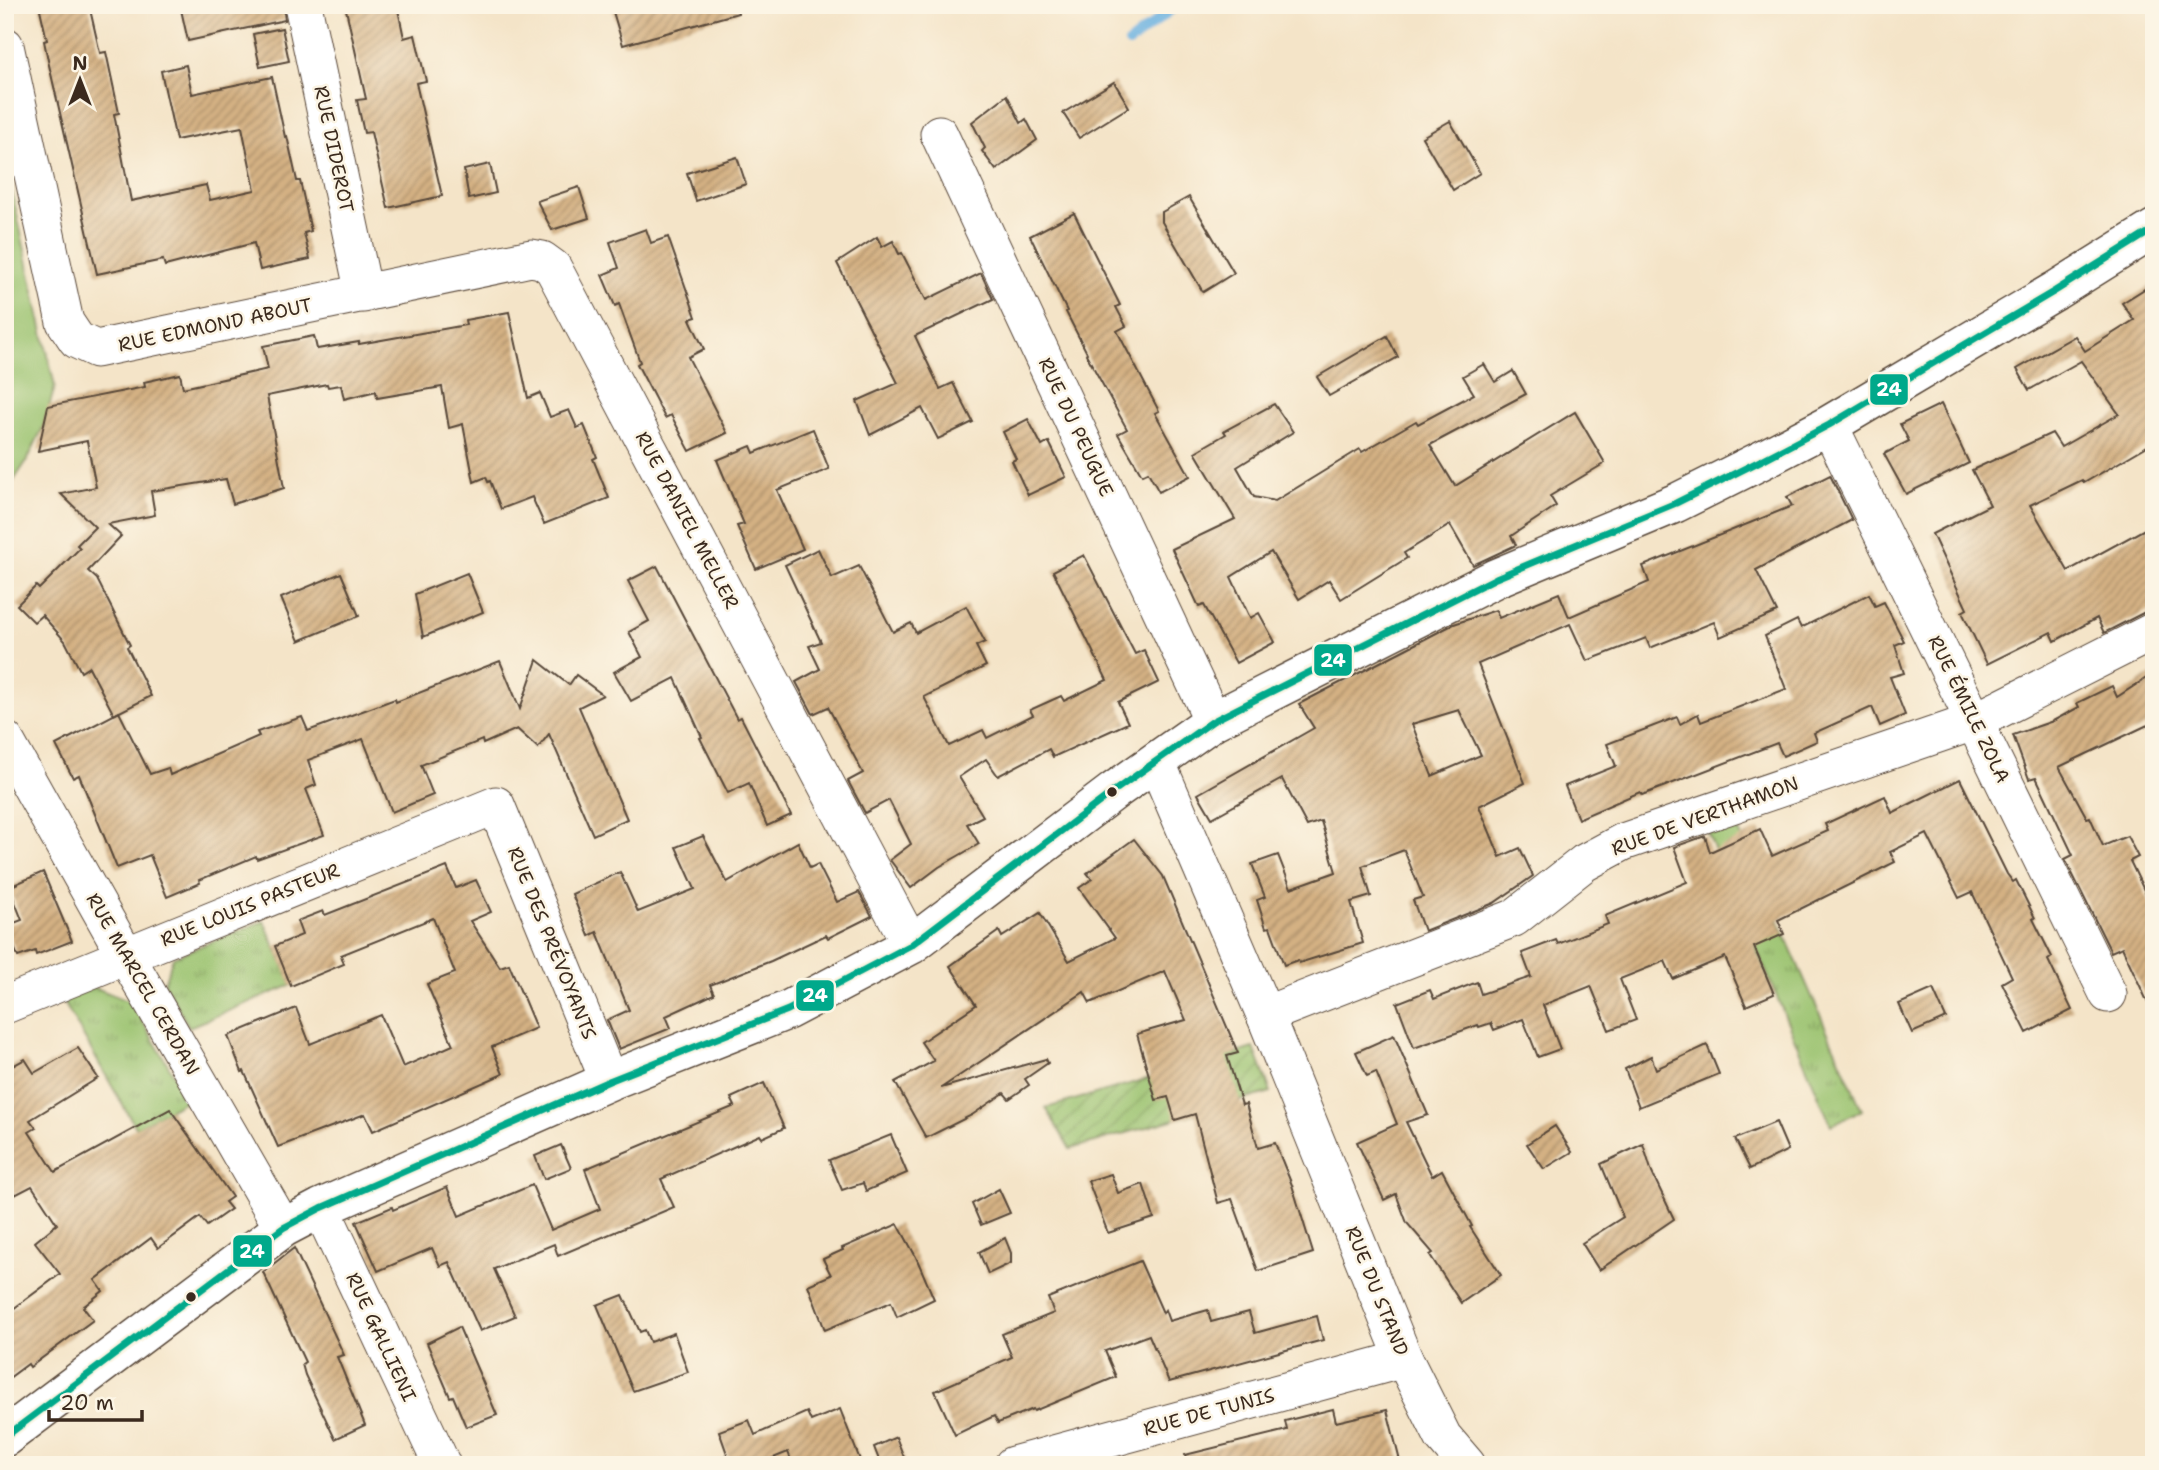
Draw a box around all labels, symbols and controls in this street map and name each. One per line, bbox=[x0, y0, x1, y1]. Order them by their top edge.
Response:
north arrow bbox=[46, 46, 116, 116]
text: N bbox=[72, 51, 88, 76]
street label: RUE DIDEROT bbox=[308, 83, 360, 215]
street label: RUE EDMOND ABOUT bbox=[116, 292, 314, 358]
street label: RUE DU PEUGUE bbox=[1033, 353, 1119, 501]
line badge: 24 bbox=[1869, 373, 1909, 406]
text: 24 bbox=[1876, 377, 1903, 402]
street label: RUE DANIEL MELLER bbox=[630, 427, 744, 613]
street label: RUE ÉMILE ZOLA bbox=[1922, 631, 2017, 787]
line badge: 24 bbox=[1313, 643, 1353, 677]
text: 24 bbox=[1320, 648, 1347, 673]
street label: RUE DE VERTHAMON bbox=[1608, 771, 1802, 861]
unlabelled marker bbox=[1105, 785, 1119, 799]
street label: RUE DES PRÉVOYANTS bbox=[502, 842, 603, 1043]
street label: RUE LOUIS PASTEUR bbox=[157, 858, 343, 952]
street label: RUE MARCEL CERDAN bbox=[81, 888, 205, 1080]
line badge: 24 bbox=[795, 979, 835, 1012]
text: 24 bbox=[802, 983, 829, 1008]
street label: RUE DU STAND bbox=[1340, 1223, 1414, 1359]
line badge: 24 bbox=[232, 1234, 273, 1268]
text: 24 bbox=[239, 1239, 266, 1264]
street label: RUE GALLIENI bbox=[340, 1268, 422, 1406]
unlabelled marker bbox=[184, 1290, 198, 1304]
scale bar bbox=[49, 1379, 142, 1423]
street label: RUE DE TUNIS bbox=[1141, 1382, 1277, 1442]
text: 20 m bbox=[60, 1389, 114, 1417]

